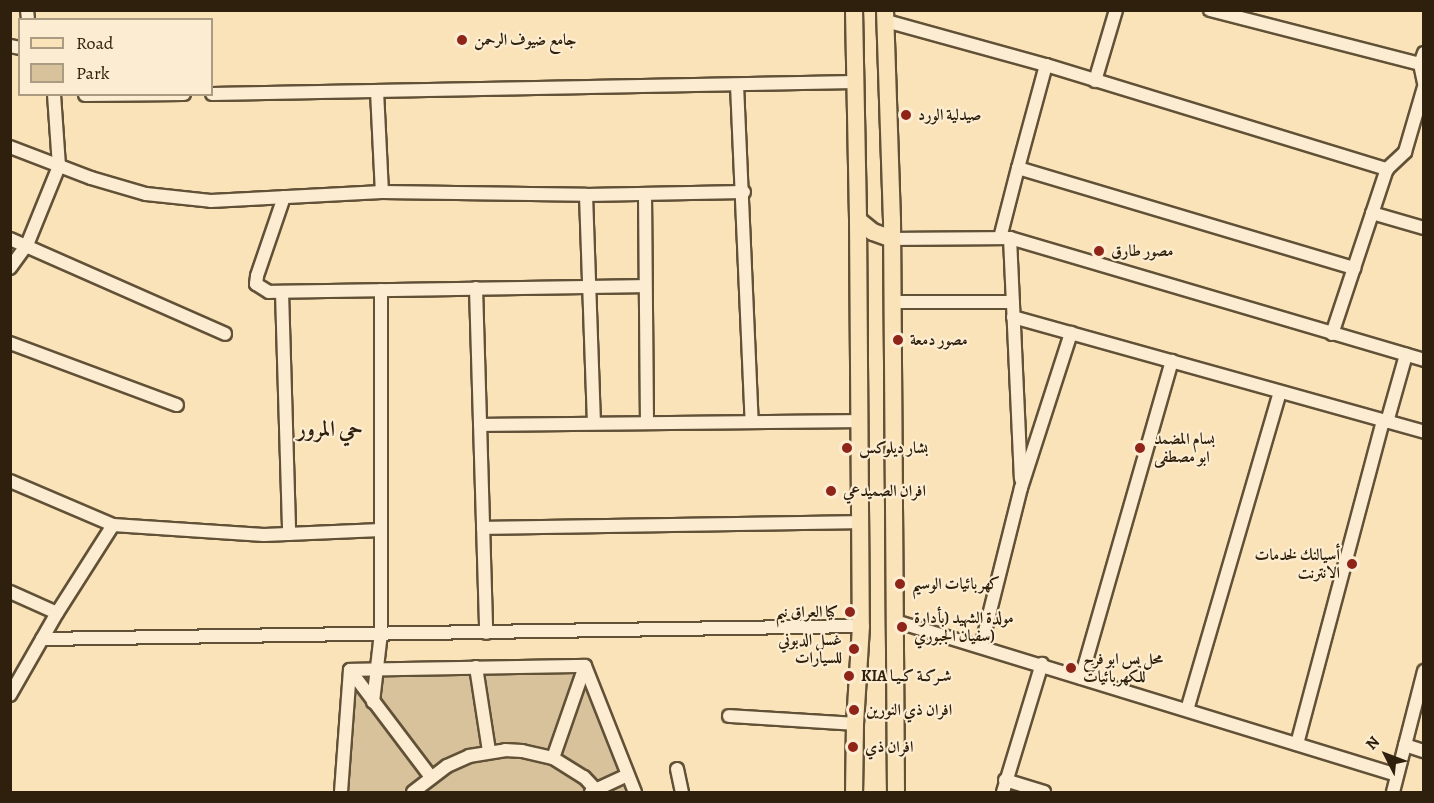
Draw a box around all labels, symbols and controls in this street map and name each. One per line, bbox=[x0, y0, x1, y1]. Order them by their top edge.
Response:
legend bbox=[18, 18, 213, 96]
place label: جامع ضيوف الرحمن bbox=[474, 30, 576, 50]
text: Road bbox=[76, 31, 113, 55]
marker: جامع ضيوف الرحمن bbox=[455, 33, 469, 47]
text: Park bbox=[76, 61, 110, 85]
place label: صيدلية الورد bbox=[918, 105, 982, 125]
marker: صيدلية الورد bbox=[899, 108, 913, 122]
place label: مصور طارق bbox=[1111, 241, 1174, 261]
marker: مصور طارق bbox=[1092, 244, 1106, 258]
place label: مصور دمعة bbox=[910, 330, 968, 350]
marker: مصور دمعة bbox=[891, 333, 905, 347]
district label: حي المرور bbox=[297, 417, 363, 443]
place label: بسام المضمد ابو مصطفى bbox=[1154, 429, 1215, 467]
place label: بشار ديلوكس bbox=[859, 438, 928, 458]
marker: بسام المضمد ابو مصطفى bbox=[1131, 439, 1149, 457]
marker: بشار ديلوكس bbox=[840, 441, 854, 455]
place label: افران الصميدعي bbox=[843, 481, 926, 501]
marker: افران الصميدعي bbox=[824, 484, 838, 498]
place label: أسيالنك لخدمات الانترنت bbox=[1255, 545, 1340, 583]
marker: أسيالنك لخدمات الانترنت bbox=[1345, 557, 1359, 571]
place label: كهربائيات الوسيم bbox=[912, 574, 1000, 594]
marker: كهربائيات الوسيم bbox=[893, 577, 907, 591]
place label: کیا العراق نیم bbox=[776, 602, 838, 622]
marker: کیا العراق نیم bbox=[843, 605, 857, 619]
place label: مولدة الشهيد (بأدارة سفيان الجبوري) bbox=[914, 608, 1014, 646]
marker: مولدة الشهيد (بأدارة سفيان الجبوري) bbox=[895, 620, 909, 634]
place label: غسل الدبوني للسيارات bbox=[778, 630, 842, 668]
marker: غسل الدبوني للسيارات bbox=[847, 642, 861, 656]
place label: محل يس ابو فرح للكهربائيات bbox=[1083, 649, 1163, 687]
marker: محل يس ابو فرح للكهربائيات bbox=[1064, 661, 1078, 675]
place label: KIA شـركـة كـيـا bbox=[861, 666, 951, 686]
marker: KIA شـركـة كـيـا bbox=[842, 669, 856, 683]
place label: افران ذي النورين bbox=[866, 700, 952, 720]
marker: افران ذي النورين bbox=[847, 703, 861, 717]
north arrow bbox=[1356, 725, 1416, 785]
text: N bbox=[1361, 731, 1385, 755]
place label: افران ذي bbox=[865, 737, 914, 757]
marker: افران ذي bbox=[846, 740, 860, 754]

